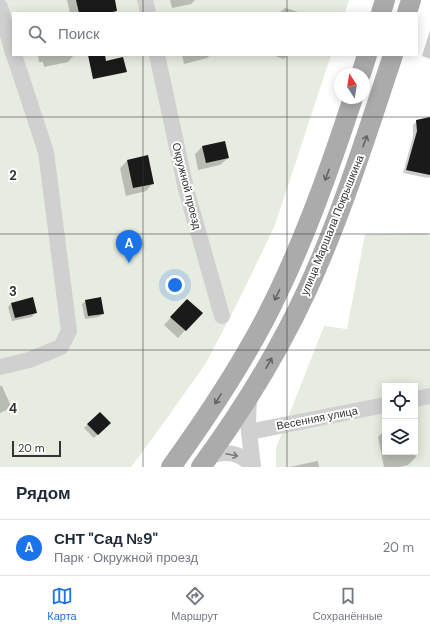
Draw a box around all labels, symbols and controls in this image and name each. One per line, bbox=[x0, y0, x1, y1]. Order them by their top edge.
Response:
search box bbox=[12, 12, 418, 56]
icon: search bbox=[26, 23, 48, 45]
text: Поиск bbox=[58, 24, 100, 44]
north arrow bbox=[334, 68, 370, 104]
one-way arrow bbox=[362, 134, 369, 147]
street label: Окружной проезд bbox=[169, 141, 205, 231]
street label: улица Маршала Покрышкина bbox=[297, 152, 367, 297]
text: 2 bbox=[9, 167, 17, 184]
one-way arrow bbox=[322, 168, 330, 180]
pin: A bbox=[116, 230, 142, 263]
your location bbox=[165, 275, 185, 295]
text: 3 bbox=[9, 283, 17, 300]
one-way arrow bbox=[273, 288, 280, 300]
one-way arrow bbox=[266, 357, 274, 369]
map controls bbox=[382, 383, 418, 455]
button: locate bbox=[382, 383, 418, 419]
one-way arrow bbox=[214, 393, 222, 405]
text: 4 bbox=[9, 400, 17, 417]
street label: Весенняя улица bbox=[275, 403, 360, 433]
button: layers bbox=[382, 419, 418, 455]
scale bar bbox=[12, 439, 61, 458]
text: 20 m bbox=[18, 441, 44, 455]
one-way arrow bbox=[226, 451, 239, 459]
text: Рядом bbox=[16, 482, 71, 504]
text: СНТ "Сад №9" bbox=[54, 529, 158, 549]
text: A bbox=[24, 539, 34, 556]
text: 20 m bbox=[383, 539, 414, 556]
text: Парк · Окружной проезд bbox=[54, 549, 198, 566]
tab: Карта bbox=[47, 585, 77, 623]
tab: Маршрут bbox=[171, 585, 218, 623]
tab: Сохранённые bbox=[313, 585, 383, 623]

